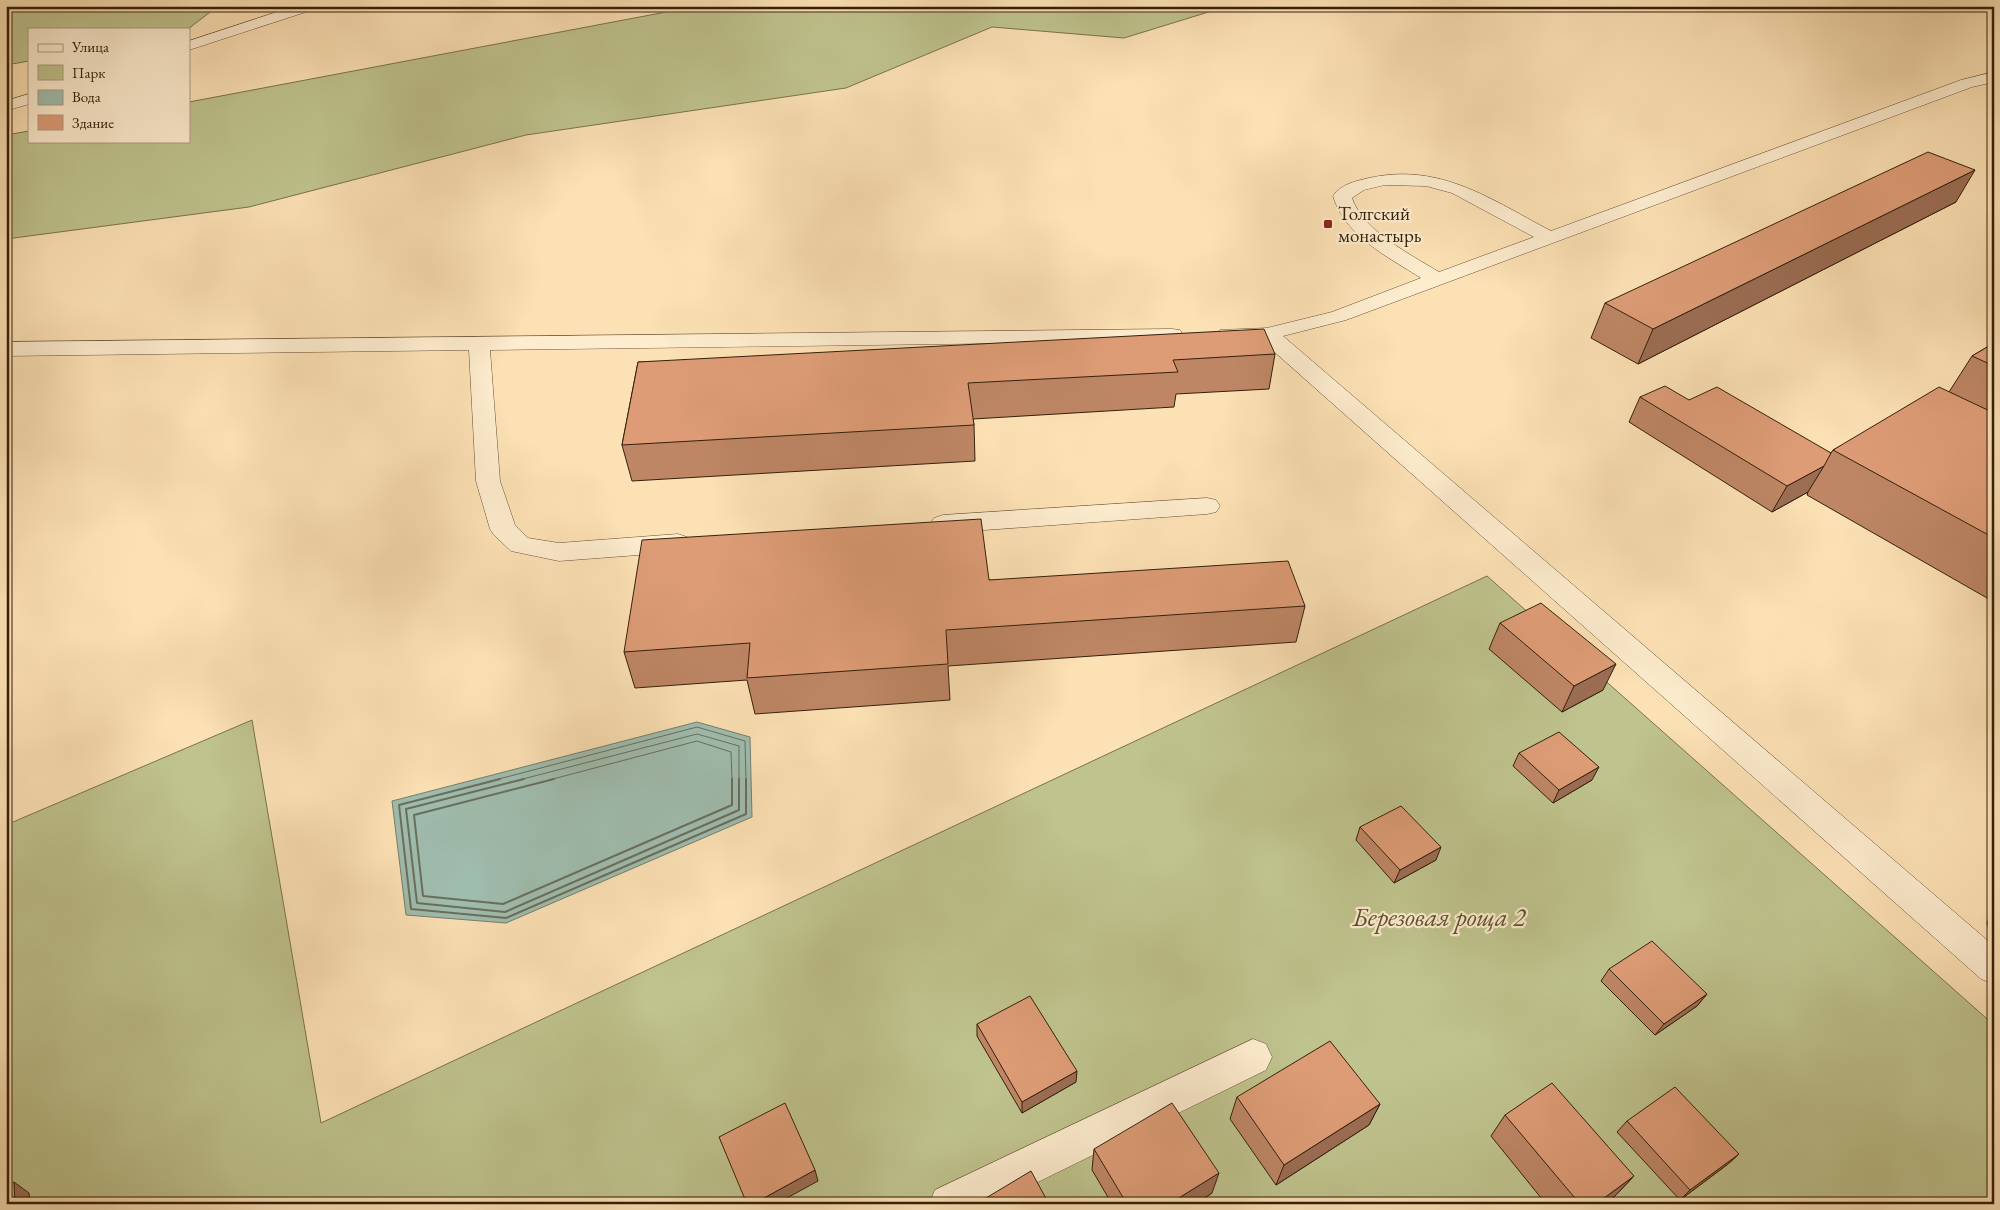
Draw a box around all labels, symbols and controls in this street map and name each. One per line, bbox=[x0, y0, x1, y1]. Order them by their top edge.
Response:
legend bbox=[28, 28, 190, 142]
text: Улица bbox=[71, 37, 109, 56]
text: Парк bbox=[72, 63, 105, 82]
text: Вода bbox=[72, 87, 101, 106]
text: Здание bbox=[72, 113, 114, 132]
place label: Толгский монастырь bbox=[1338, 201, 1422, 248]
marker: Толгский монастырь bbox=[1322, 218, 1334, 230]
park label: Березовая роща 2 bbox=[1352, 900, 1527, 934]

